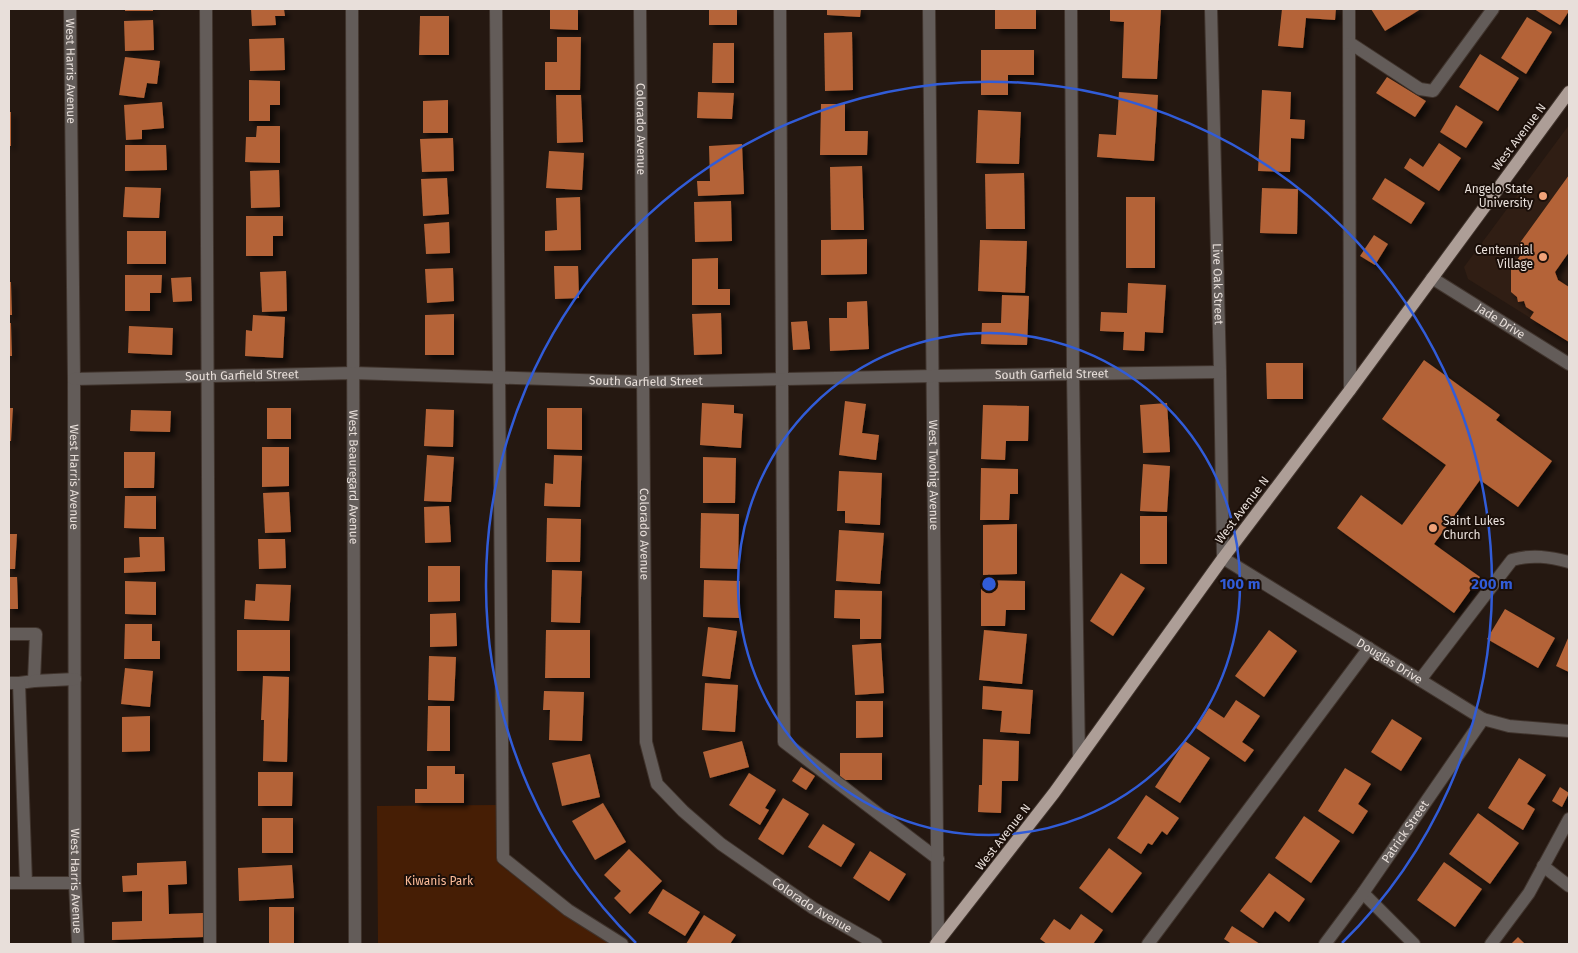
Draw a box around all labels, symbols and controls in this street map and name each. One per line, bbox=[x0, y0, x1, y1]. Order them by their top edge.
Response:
street label: West Harris Avenue bbox=[63, 18, 78, 124]
street label: Colorado Avenue bbox=[634, 83, 648, 175]
street label: West Avenue N bbox=[1489, 101, 1549, 173]
place label: Angelo State University bbox=[1465, 182, 1533, 210]
marker: Angelo State University bbox=[1537, 190, 1549, 202]
street label: Live Oak Street bbox=[1210, 243, 1226, 326]
place label: Centennial Village bbox=[1475, 243, 1533, 271]
marker: Centennial Village bbox=[1537, 251, 1549, 263]
street label: Jade Drive bbox=[1473, 300, 1528, 342]
street label: South Garfield Street bbox=[185, 367, 300, 384]
street label: South Garfield Street bbox=[995, 367, 1109, 382]
street label: South Garfield Street bbox=[589, 373, 703, 389]
street label: West Beauregard Avenue bbox=[346, 410, 361, 544]
street label: West Twohig Avenue bbox=[926, 420, 941, 530]
street label: West Harris Avenue bbox=[67, 424, 81, 530]
street label: West Avenue N bbox=[1212, 474, 1272, 546]
street label: Colorado Avenue bbox=[637, 488, 652, 580]
place label: Saint Lukes Church bbox=[1443, 514, 1505, 542]
marker: Saint Lukes Church bbox=[1427, 522, 1439, 534]
centre of rings bbox=[980, 575, 998, 593]
text: 100 m bbox=[1220, 575, 1260, 593]
text: 200 m bbox=[1471, 575, 1513, 593]
street label: Douglas Drive bbox=[1354, 635, 1425, 687]
street label: Patrick Street bbox=[1379, 797, 1432, 866]
street label: West Avenue N bbox=[973, 801, 1033, 873]
street label: West Harris Avenue bbox=[68, 828, 84, 934]
park label: Kiwanis Park bbox=[405, 874, 474, 888]
street label: Colorado Avenue bbox=[769, 875, 854, 936]

